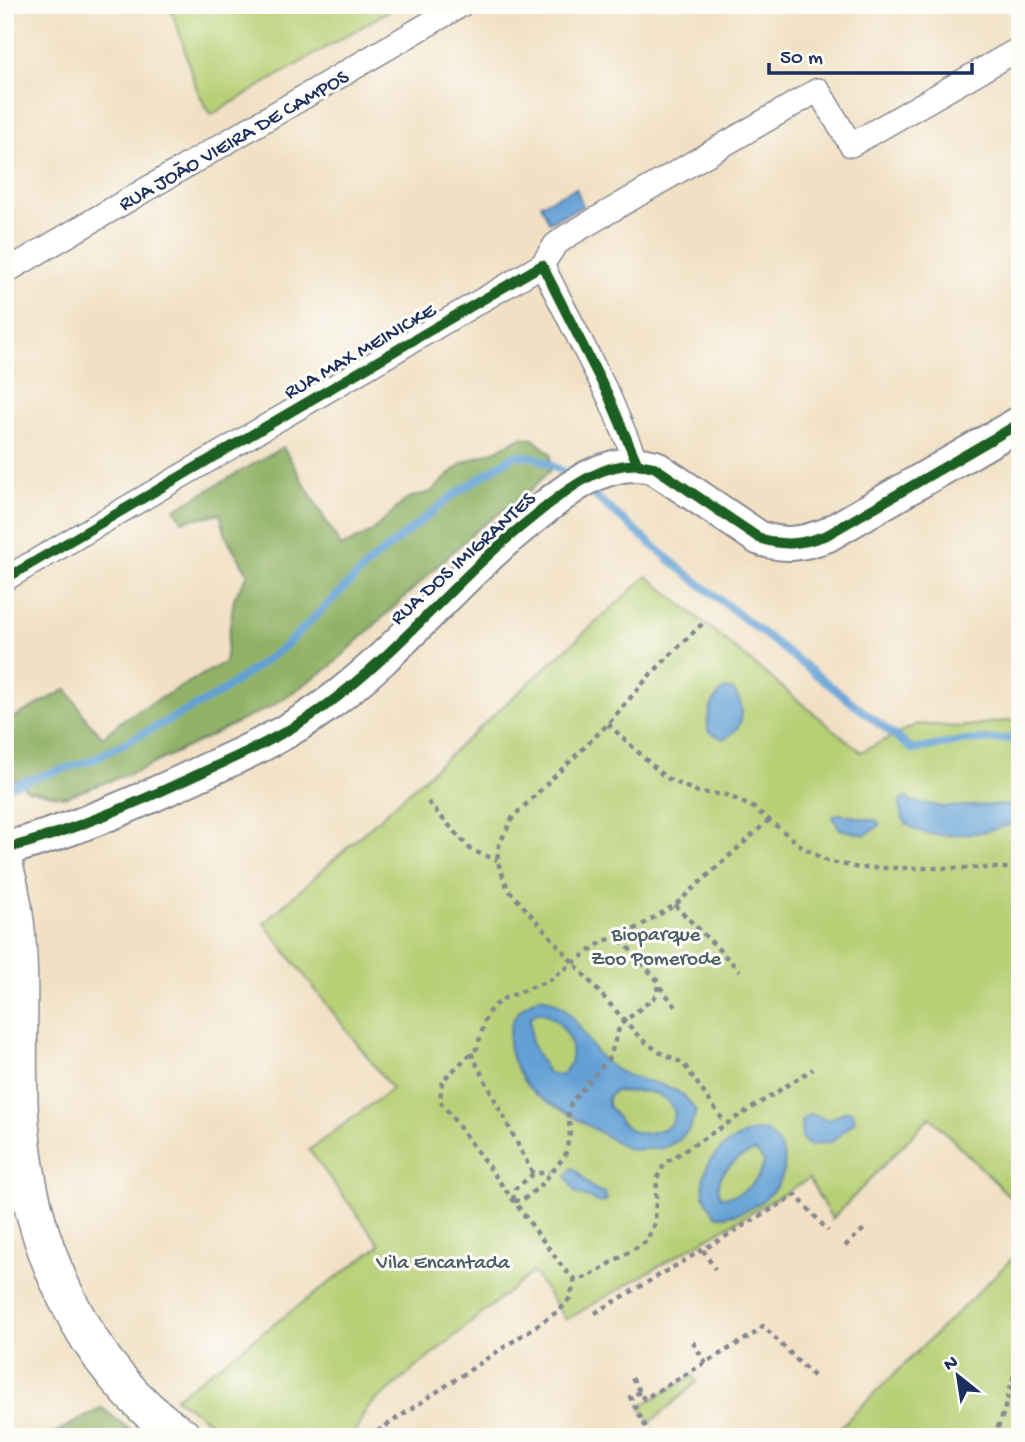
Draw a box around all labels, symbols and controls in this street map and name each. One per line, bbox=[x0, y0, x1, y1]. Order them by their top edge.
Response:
scale bar bbox=[769, 32, 972, 76]
text: 50 m bbox=[780, 47, 823, 72]
street label: RUA JOÃO VIEIRA DE CAMPOS bbox=[115, 66, 354, 218]
street label: RUA MAX MEINICKE bbox=[280, 299, 442, 407]
street label: RUA DOS IMIGRANTES bbox=[386, 487, 543, 632]
park label: Bioparque Zoo Pomerode bbox=[591, 924, 722, 973]
park label: Vila Encantada bbox=[375, 1252, 511, 1277]
north arrow bbox=[923, 1340, 993, 1410]
text: N bbox=[940, 1351, 962, 1377]

